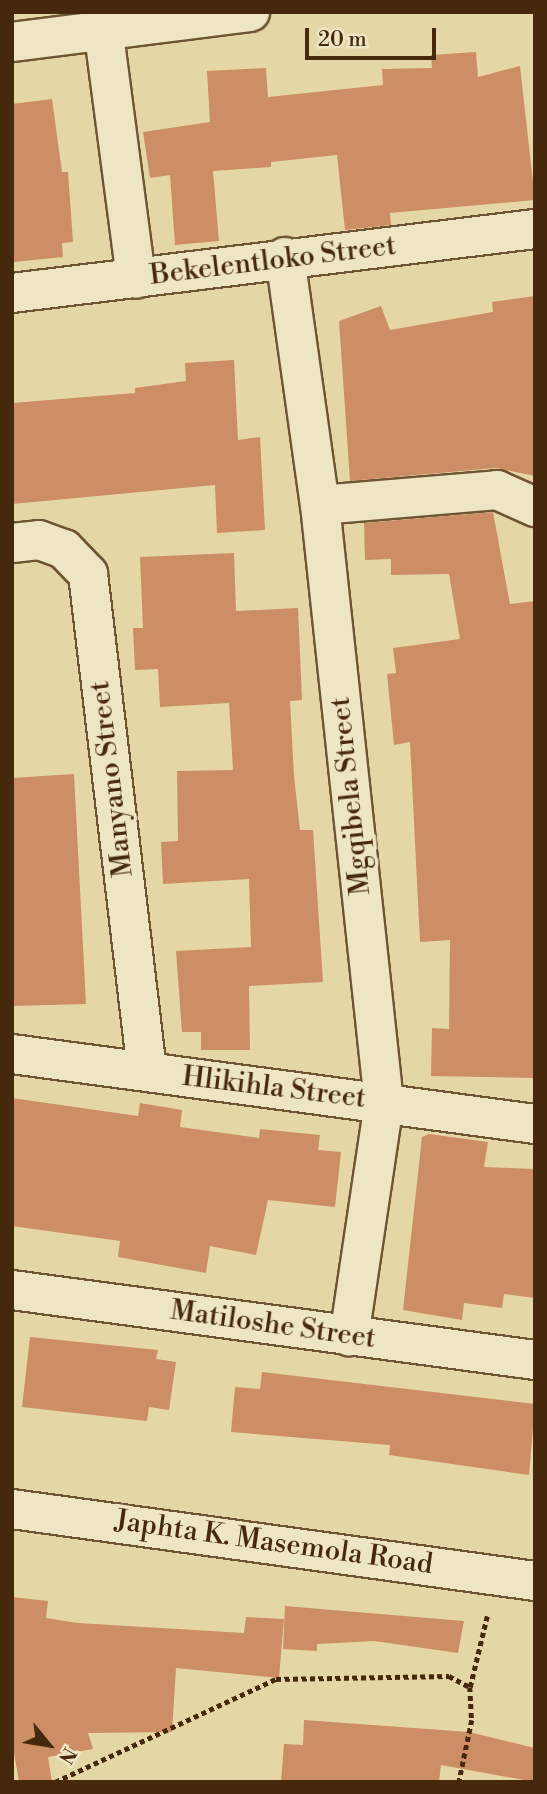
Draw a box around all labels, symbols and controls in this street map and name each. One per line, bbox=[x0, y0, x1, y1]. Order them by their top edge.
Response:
scale bar bbox=[309, 14, 440, 58]
text: 20 m bbox=[318, 27, 367, 53]
street label: Bekelentloko Street bbox=[148, 229, 398, 293]
street label: Manyano Street bbox=[83, 679, 141, 879]
street label: Mgqibela Street bbox=[324, 695, 378, 897]
street label: Hlikihla Street bbox=[180, 1060, 368, 1116]
street label: Matiloshe Street bbox=[168, 1294, 378, 1356]
street label: Japhta K. Masemola Road bbox=[113, 1504, 435, 1582]
north arrow bbox=[14, 1710, 84, 1780]
text: N bbox=[53, 1743, 81, 1768]

